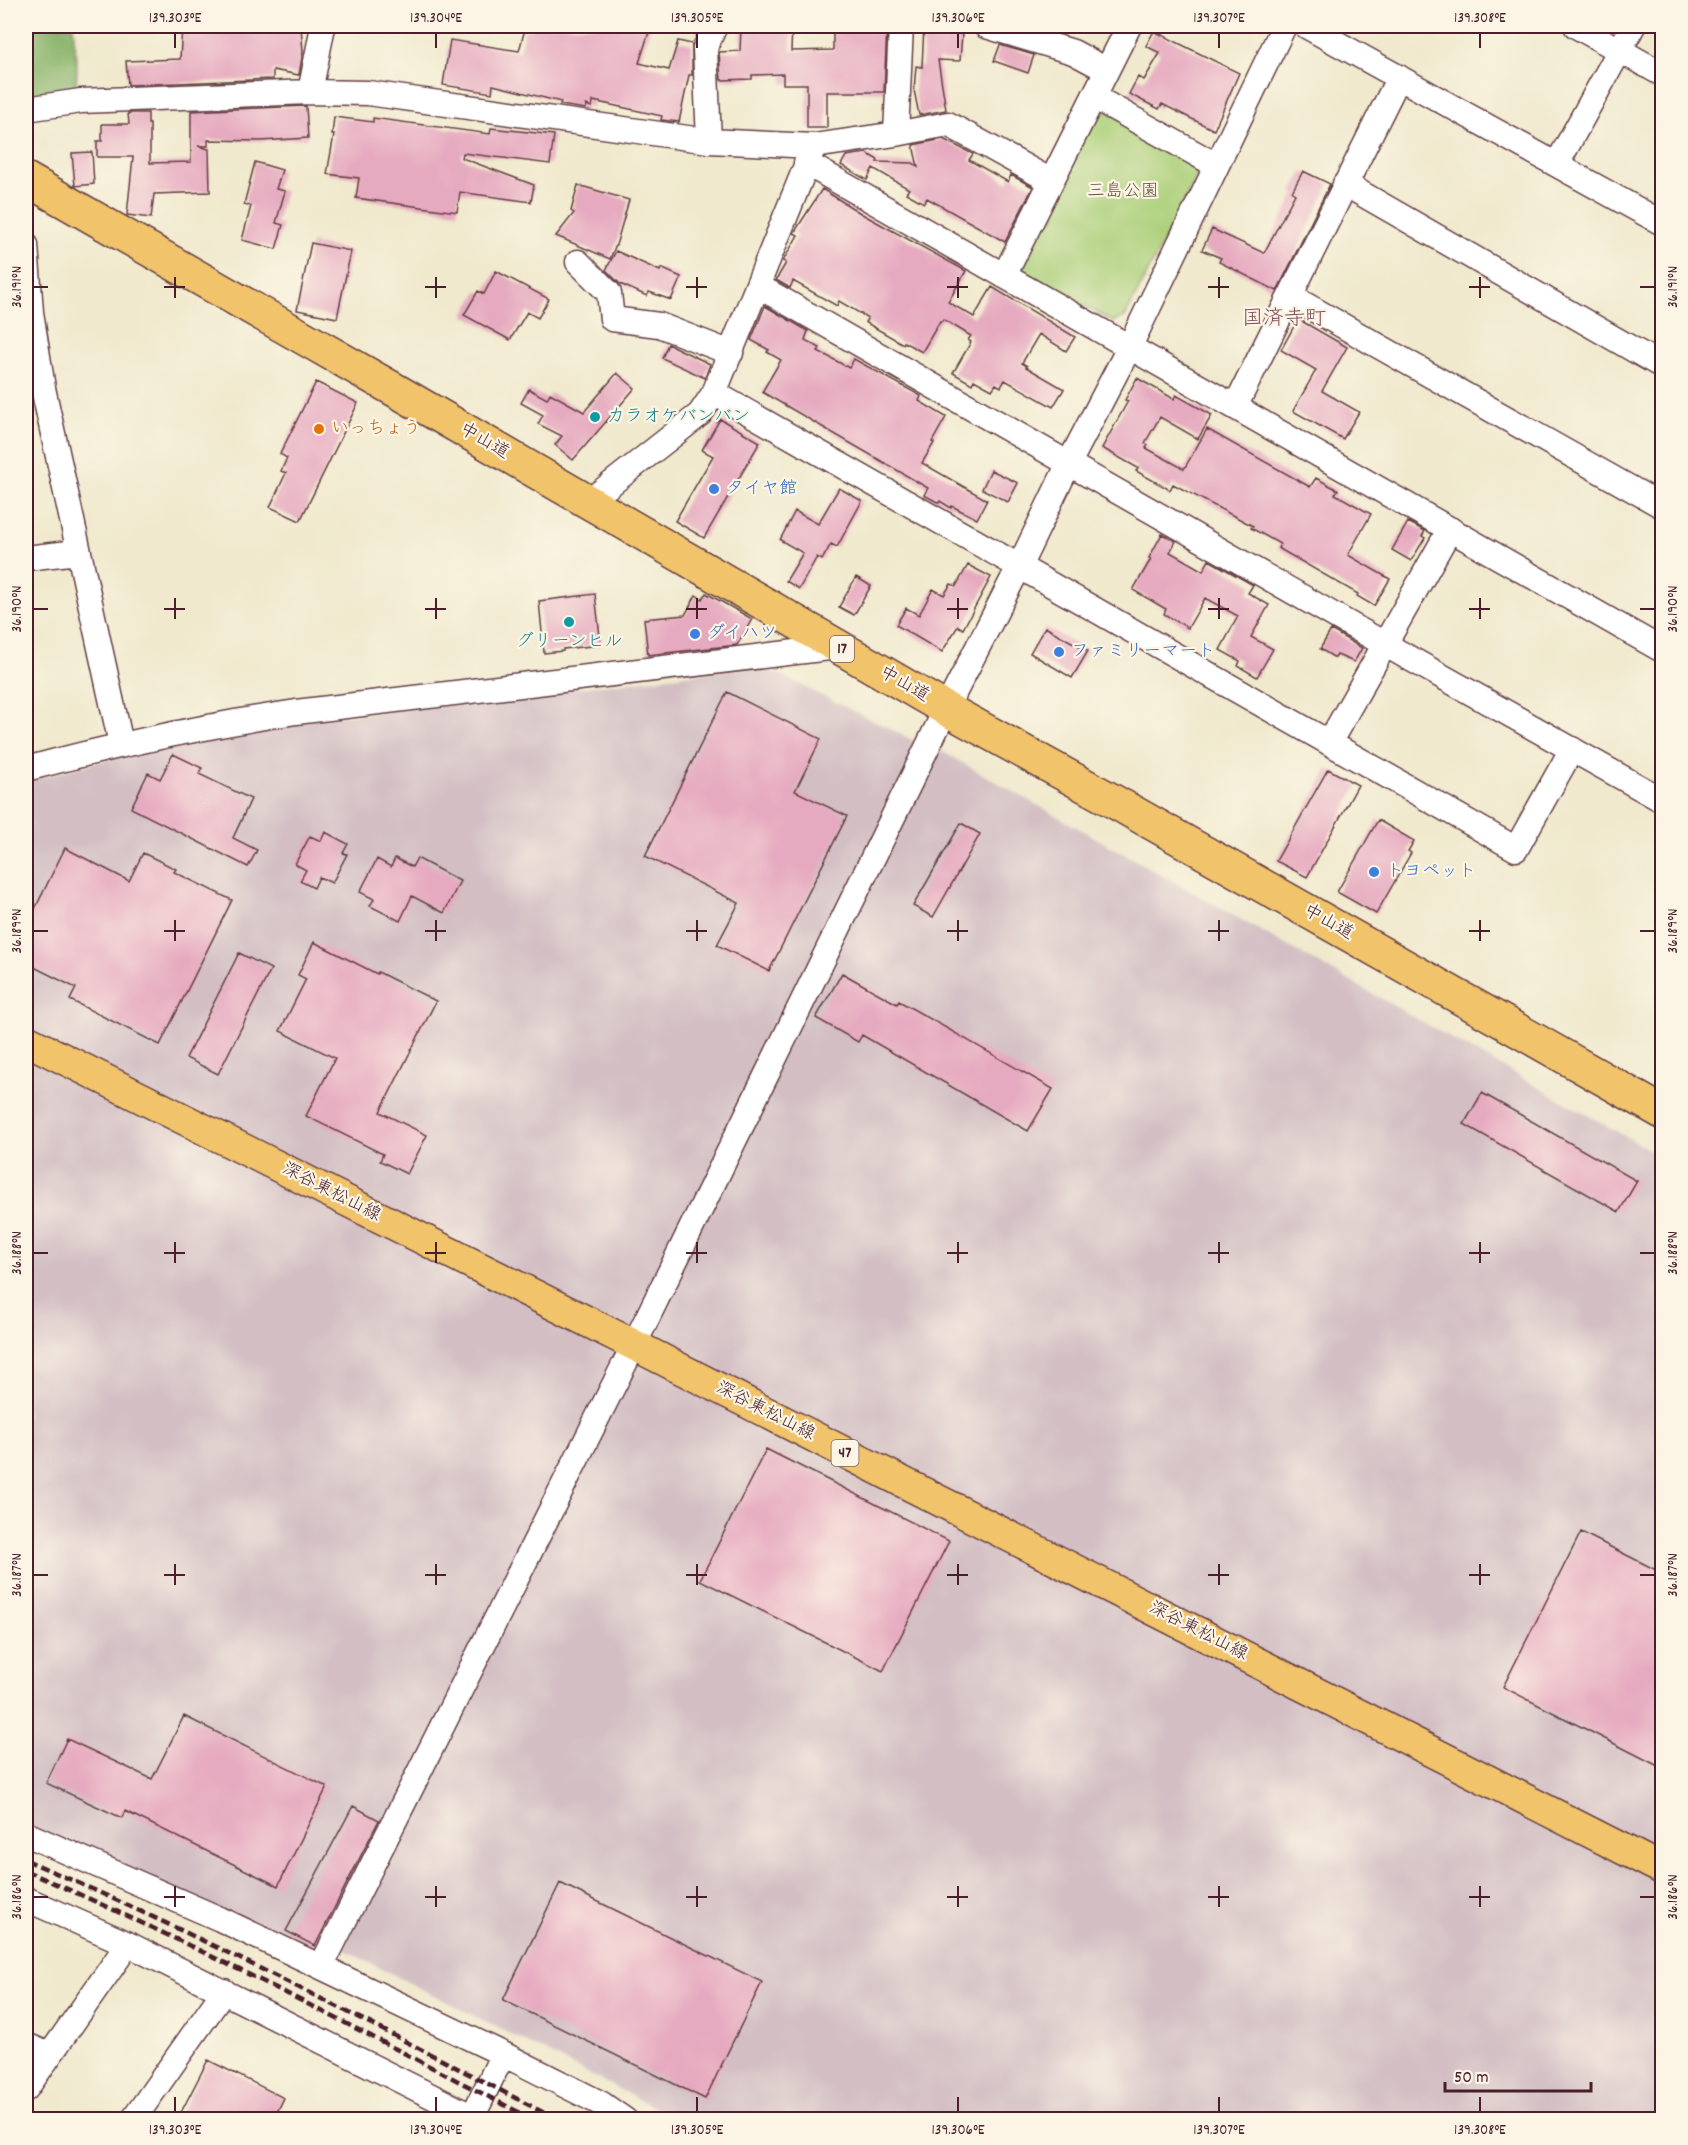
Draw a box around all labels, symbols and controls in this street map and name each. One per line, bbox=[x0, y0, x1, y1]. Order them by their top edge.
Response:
text: 139.303°E bbox=[149, 8, 201, 30]
text: 139.304°E bbox=[410, 8, 462, 30]
text: 139.305°E bbox=[671, 8, 724, 30]
text: 139.306°E bbox=[931, 8, 985, 30]
text: 139.307°E bbox=[1193, 8, 1245, 30]
text: 139.308°E bbox=[1454, 8, 1506, 30]
park label: 三島公園 bbox=[1087, 180, 1159, 205]
text: 36.191°N bbox=[7, 266, 29, 308]
text: 36.191°N bbox=[1663, 266, 1685, 308]
district label: 国済寺町 bbox=[1242, 305, 1326, 335]
place label: カラオケバンバン bbox=[607, 405, 750, 430]
marker: カラオケバンバン bbox=[588, 410, 602, 424]
place label: いっちょう bbox=[331, 417, 421, 442]
street label: 中山道 bbox=[454, 418, 514, 466]
marker: いっちょう bbox=[312, 422, 326, 436]
place label: タイヤ館 bbox=[726, 477, 797, 502]
marker: タイヤ館 bbox=[707, 482, 721, 496]
text: 36.190°N bbox=[7, 585, 29, 633]
text: 36.190°N bbox=[1663, 585, 1685, 633]
marker: グリーンヒル bbox=[562, 615, 576, 629]
place label: ダイハツ bbox=[707, 622, 777, 647]
marker: ダイハツ bbox=[688, 627, 702, 641]
place label: グリーンヒル bbox=[516, 630, 622, 655]
road number: 17 bbox=[830, 636, 854, 662]
place label: ファミリーマート bbox=[1071, 640, 1215, 665]
marker: ファミリーマート bbox=[1052, 645, 1066, 659]
street label: 中山道 bbox=[874, 661, 934, 709]
place label: トヨペット bbox=[1386, 860, 1476, 885]
marker: トヨペット bbox=[1367, 865, 1381, 879]
street label: 中山道 bbox=[1298, 899, 1358, 947]
text: 36.189°N bbox=[7, 909, 29, 953]
text: 36.189°N bbox=[1663, 909, 1685, 953]
street label: 深谷東松山線 bbox=[277, 1157, 385, 1229]
text: 36.188°N bbox=[7, 1231, 29, 1275]
text: 36.188°N bbox=[1663, 1231, 1685, 1275]
street label: 深谷東松山線 bbox=[711, 1376, 819, 1448]
road number: 47 bbox=[832, 1440, 858, 1466]
text: 36.187°N bbox=[7, 1553, 29, 1597]
text: 36.187°N bbox=[1663, 1553, 1685, 1597]
street label: 深谷東松山線 bbox=[1144, 1596, 1252, 1668]
text: 36.186°N bbox=[7, 1874, 29, 1920]
text: 36.186°N bbox=[1663, 1874, 1685, 1920]
scale bar bbox=[1445, 2055, 1590, 2093]
text: 50 m bbox=[1454, 2066, 1489, 2091]
text: 139.303°E bbox=[149, 2120, 201, 2142]
text: 139.304°E bbox=[410, 2120, 462, 2142]
text: 139.305°E bbox=[671, 2120, 724, 2142]
text: 139.306°E bbox=[931, 2120, 985, 2142]
text: 139.307°E bbox=[1193, 2120, 1245, 2142]
text: 139.308°E bbox=[1454, 2120, 1506, 2142]

